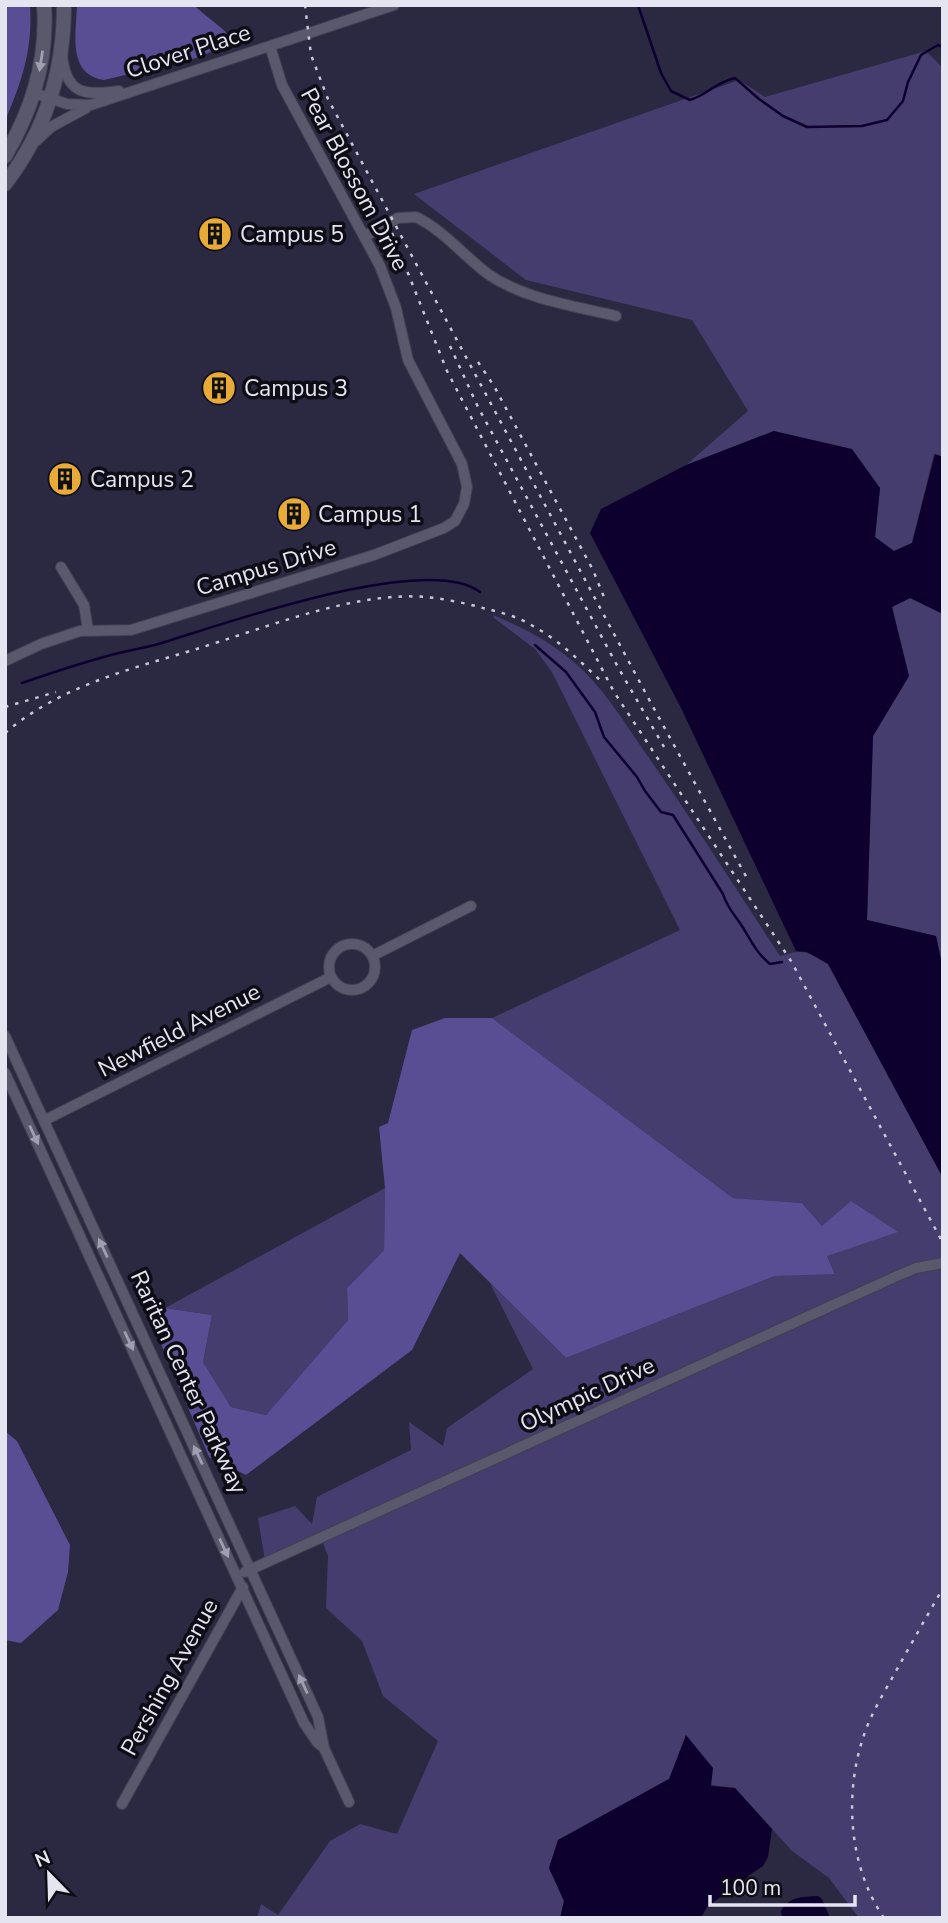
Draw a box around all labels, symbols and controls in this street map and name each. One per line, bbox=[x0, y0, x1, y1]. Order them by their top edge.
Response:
street label: Clover Place bbox=[122, 17, 254, 86]
one-way arrow bbox=[35, 51, 46, 73]
street label: Pear Blossom Drive bbox=[293, 82, 416, 276]
building icon: Campus 5 bbox=[196, 215, 234, 253]
place label: Campus 5 bbox=[240, 219, 344, 250]
building icon: Campus 3 bbox=[200, 369, 238, 407]
place label: Campus 3 bbox=[244, 373, 348, 404]
building icon: Campus 2 bbox=[46, 460, 84, 498]
place label: Campus 2 bbox=[90, 464, 194, 495]
building icon: Campus 1 bbox=[275, 495, 313, 533]
place label: Campus 1 bbox=[318, 499, 422, 530]
street label: Campus Drive bbox=[192, 531, 340, 603]
street label: Newfield Avenue bbox=[93, 976, 266, 1085]
one-way arrow bbox=[29, 1124, 40, 1145]
one-way arrow bbox=[97, 1238, 108, 1259]
street label: Raritan Center Parkway bbox=[123, 1265, 254, 1499]
one-way arrow bbox=[123, 1331, 135, 1351]
street label: Olympic Drive bbox=[515, 1350, 660, 1439]
one-way arrow bbox=[192, 1445, 204, 1465]
one-way arrow bbox=[218, 1538, 230, 1558]
street label: Pershing Avenue bbox=[114, 1593, 225, 1761]
one-way arrow bbox=[297, 1674, 309, 1694]
north arrow bbox=[14, 1839, 84, 1909]
text: N bbox=[31, 1845, 54, 1874]
scale bar bbox=[710, 1864, 855, 1908]
text: 100 m bbox=[720, 1874, 781, 1902]

